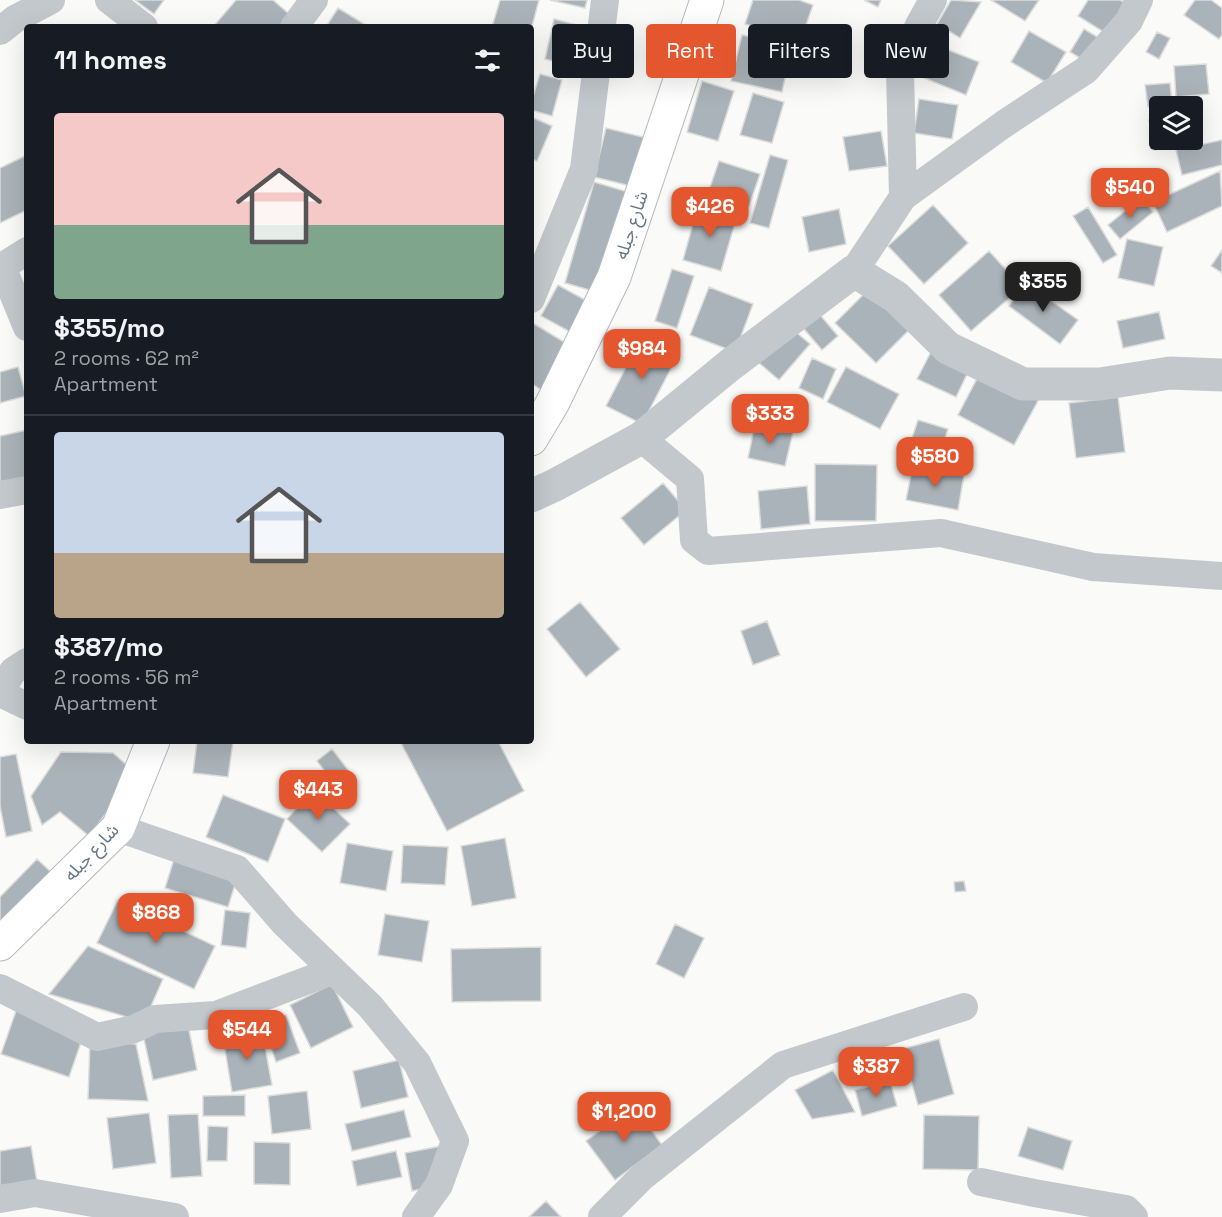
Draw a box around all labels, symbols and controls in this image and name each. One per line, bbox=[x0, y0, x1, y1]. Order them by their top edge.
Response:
chip: Buy bbox=[552, 24, 634, 78]
chip: Rent bbox=[646, 24, 736, 78]
chip: Filters bbox=[748, 24, 852, 78]
chip: New bbox=[864, 24, 949, 78]
text: 11 homes bbox=[54, 43, 167, 77]
icon: filters bbox=[471, 44, 504, 77]
map controls bbox=[1149, 96, 1203, 150]
button: layers bbox=[1149, 96, 1203, 150]
icon: home bbox=[225, 152, 333, 260]
pin: $540 bbox=[1094, 168, 1166, 219]
text: $540 bbox=[1105, 174, 1155, 200]
pin: $426 bbox=[674, 187, 746, 238]
street label: شارع جبله bbox=[609, 188, 656, 263]
text: $426 bbox=[685, 193, 735, 219]
pin: $355 bbox=[1007, 262, 1079, 313]
text: $355 bbox=[1019, 268, 1067, 294]
text: $355/mo bbox=[54, 311, 165, 345]
pin: $984 bbox=[606, 329, 678, 380]
text: $984 bbox=[617, 335, 667, 361]
text: 2 rooms · 62 m² bbox=[54, 345, 199, 371]
text: Apartment bbox=[54, 371, 158, 397]
pin: $333 bbox=[734, 394, 806, 445]
text: $333 bbox=[746, 400, 794, 426]
pin: $580 bbox=[899, 437, 971, 488]
text: $580 bbox=[910, 443, 960, 469]
icon: home bbox=[225, 471, 333, 579]
text: $387/mo bbox=[54, 630, 164, 664]
text: 2 rooms · 56 m² bbox=[54, 664, 199, 690]
text: Apartment bbox=[54, 690, 158, 716]
pin: $443 bbox=[282, 770, 354, 821]
text: $443 bbox=[293, 776, 343, 802]
street label: شارع جبله bbox=[59, 818, 126, 888]
pin: $868 bbox=[120, 893, 192, 944]
text: $868 bbox=[132, 899, 180, 925]
pin: $544 bbox=[211, 1010, 283, 1061]
text: $544 bbox=[222, 1016, 272, 1042]
pin: $387 bbox=[840, 1047, 912, 1098]
text: $387 bbox=[852, 1053, 900, 1079]
pin: $1,200 bbox=[575, 1092, 673, 1143]
text: $1,200 bbox=[592, 1098, 656, 1124]

